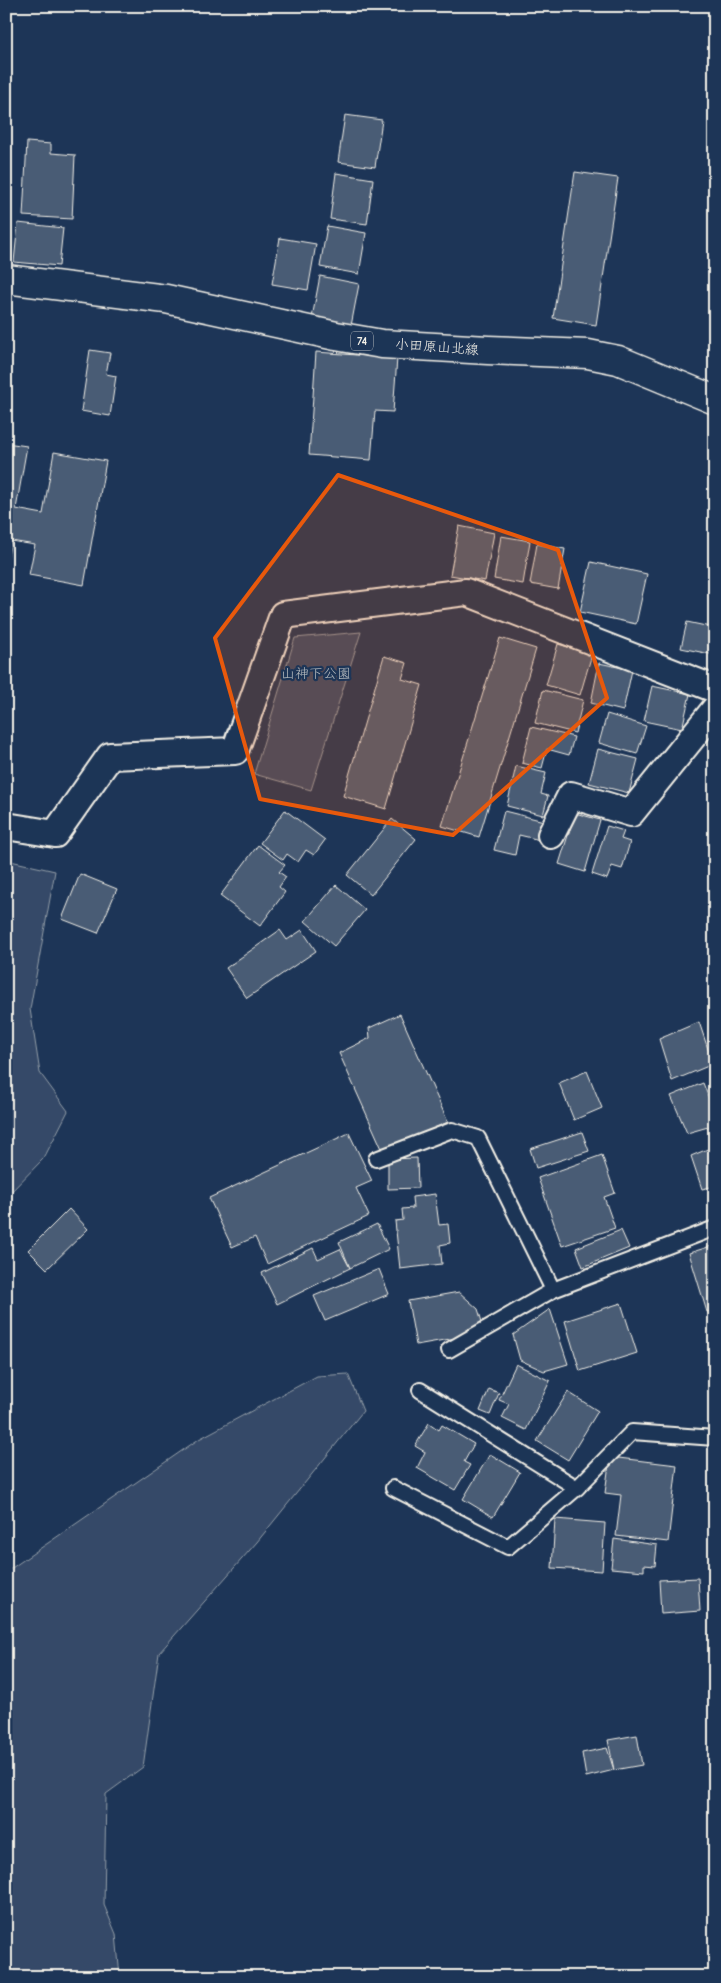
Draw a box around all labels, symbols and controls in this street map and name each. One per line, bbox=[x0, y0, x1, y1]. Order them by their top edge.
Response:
road number: 74 bbox=[351, 332, 373, 351]
street label: 小田原山北線 bbox=[395, 336, 479, 358]
park label: 山神下公園 bbox=[281, 665, 351, 682]

